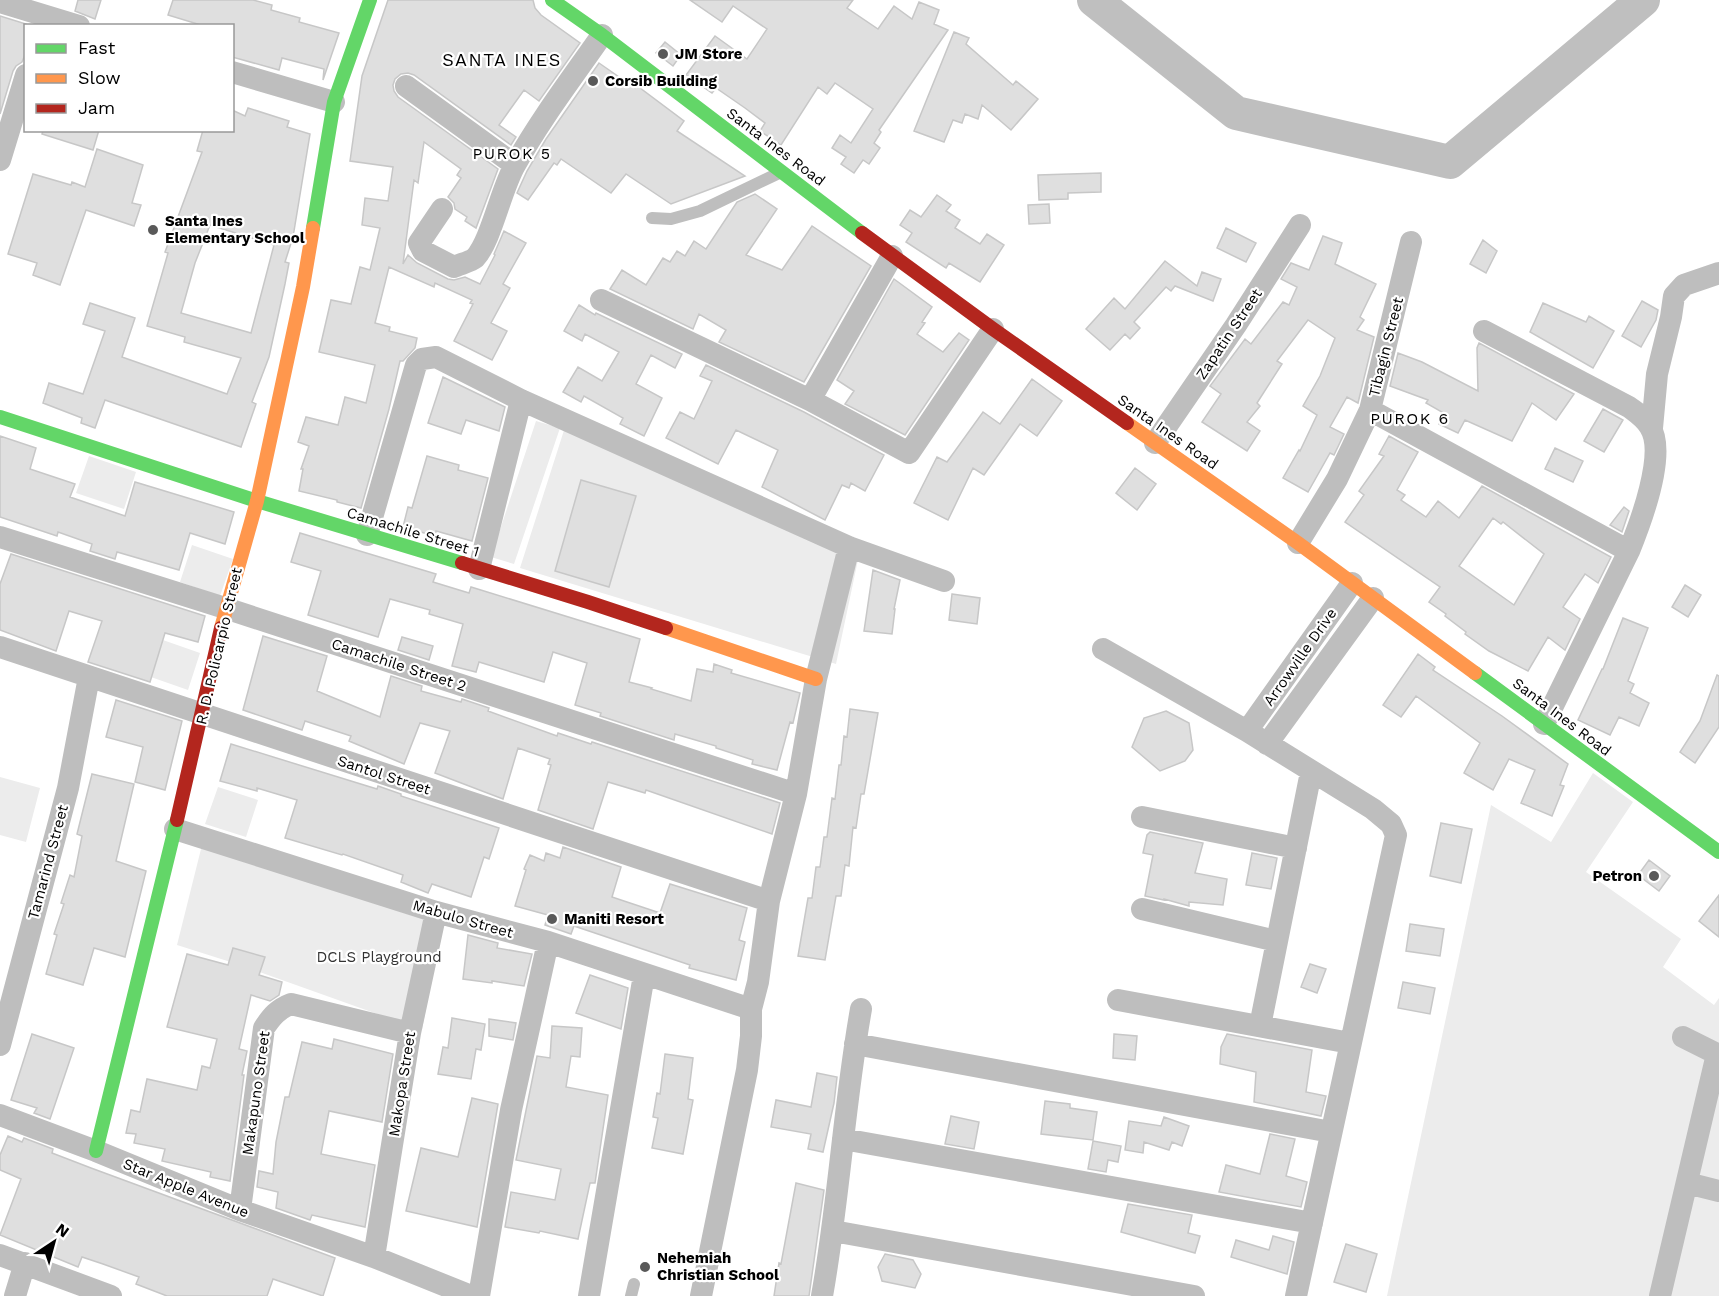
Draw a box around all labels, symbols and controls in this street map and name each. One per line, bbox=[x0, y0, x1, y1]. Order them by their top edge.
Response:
legend bbox=[24, 24, 234, 132]
text: Fast bbox=[78, 37, 116, 58]
place label: JM Store bbox=[675, 45, 743, 63]
marker: JM Store bbox=[656, 47, 670, 61]
district label: SANTA INES bbox=[442, 49, 562, 70]
text: Slow bbox=[78, 67, 121, 88]
place label: Corsib Building bbox=[605, 72, 717, 90]
marker: Corsib Building bbox=[586, 74, 600, 88]
text: Jam bbox=[78, 97, 115, 118]
street label: Santa Ines Road bbox=[723, 104, 829, 190]
district label: PUROK 5 bbox=[472, 144, 552, 163]
place label: Santa Ines Elementary School bbox=[165, 212, 305, 247]
marker: Santa Ines Elementary School bbox=[146, 223, 160, 237]
street label: Zapatin Street bbox=[1192, 285, 1266, 383]
street label: Tibagin Street bbox=[1365, 295, 1407, 399]
street label: Santa Ines Road bbox=[1114, 391, 1222, 473]
district label: PUROK 6 bbox=[1370, 409, 1450, 428]
street label: Camachile Street 1 bbox=[345, 503, 481, 561]
street label: R. D. Policarpio Street bbox=[192, 565, 246, 726]
street label: Arrowville Drive bbox=[1260, 605, 1340, 709]
street label: Camachile Street 2 bbox=[329, 635, 469, 695]
street label: Santa Ines Road bbox=[1509, 674, 1615, 760]
street label: Santol Street bbox=[335, 751, 433, 799]
street label: Tamarind Street bbox=[24, 802, 72, 921]
place label: Petron bbox=[1592, 867, 1642, 885]
marker: Petron bbox=[1647, 869, 1661, 883]
street label: Mabulo Street bbox=[411, 896, 516, 942]
place label: Maniti Resort bbox=[564, 910, 664, 928]
marker: Maniti Resort bbox=[545, 912, 559, 926]
park label: DCLS Playground bbox=[316, 948, 442, 966]
street label: Makapuno Street bbox=[238, 1029, 274, 1156]
street label: Makopa Street bbox=[385, 1029, 419, 1138]
street label: Star Apple Avenue bbox=[120, 1155, 252, 1221]
north arrow bbox=[24, 1212, 84, 1272]
text: N bbox=[52, 1219, 73, 1241]
place label: Nehemiah Christian School bbox=[657, 1249, 779, 1284]
marker: Nehemiah Christian School bbox=[638, 1260, 652, 1274]

